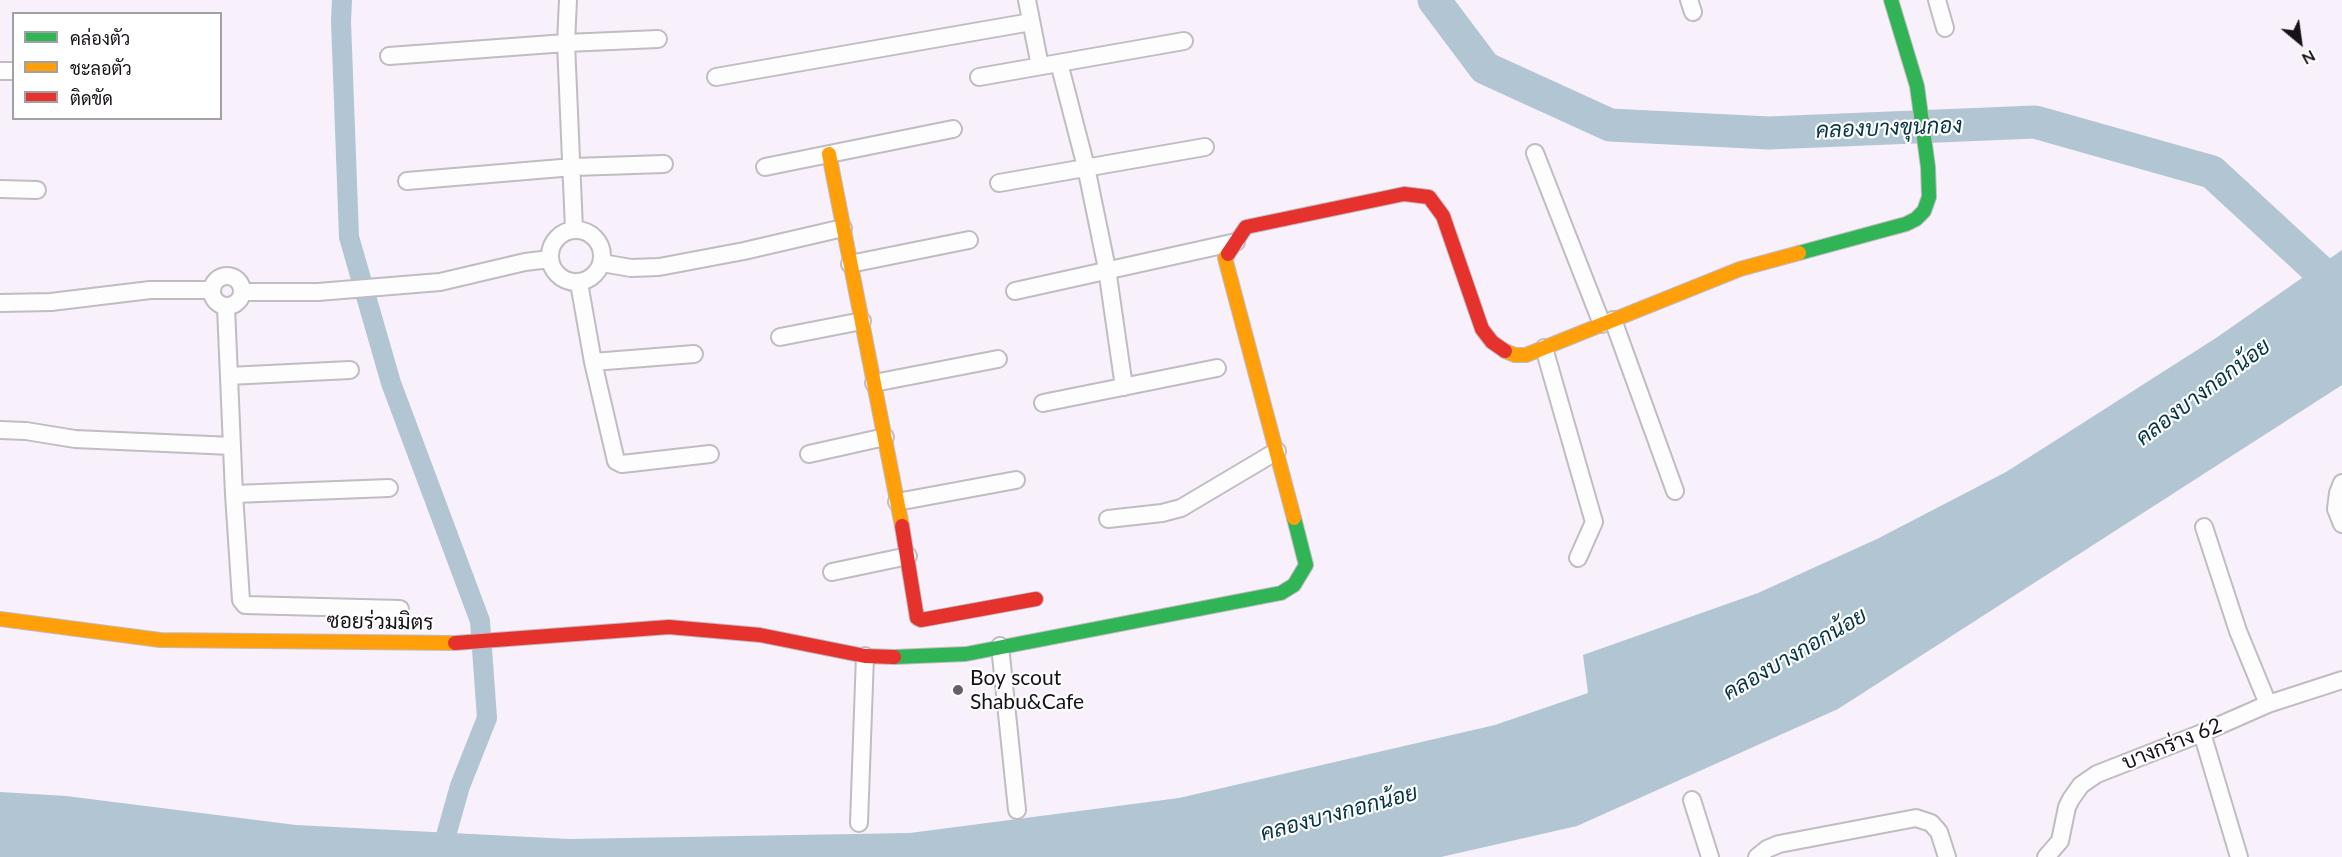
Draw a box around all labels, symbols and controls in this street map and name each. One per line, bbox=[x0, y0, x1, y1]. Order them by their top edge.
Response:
legend bbox=[12, 12, 222, 120]
north arrow bbox=[2270, 12, 2330, 72]
text: คล่องตัว bbox=[70, 27, 130, 49]
text: N bbox=[2299, 47, 2319, 69]
text: ชะลอตัว bbox=[70, 57, 132, 79]
text: ติดขัด bbox=[70, 87, 113, 109]
water label: คลองบางขุนกอง bbox=[1815, 112, 1963, 144]
water label: คลองบางกอกน้อย bbox=[2131, 333, 2275, 451]
water label: คลองบางกอกน้อย bbox=[1718, 602, 1872, 706]
street label: ซอยร่วมมิตร bbox=[326, 608, 434, 636]
place label: Boy scout Shabu&Cafe bbox=[970, 665, 1084, 715]
marker: Boy scout Shabu&Cafe bbox=[951, 683, 965, 697]
street label: บางกร่าง 62 bbox=[2119, 713, 2225, 775]
water label: คลองบางกอกน้อย bbox=[1258, 779, 1420, 847]

